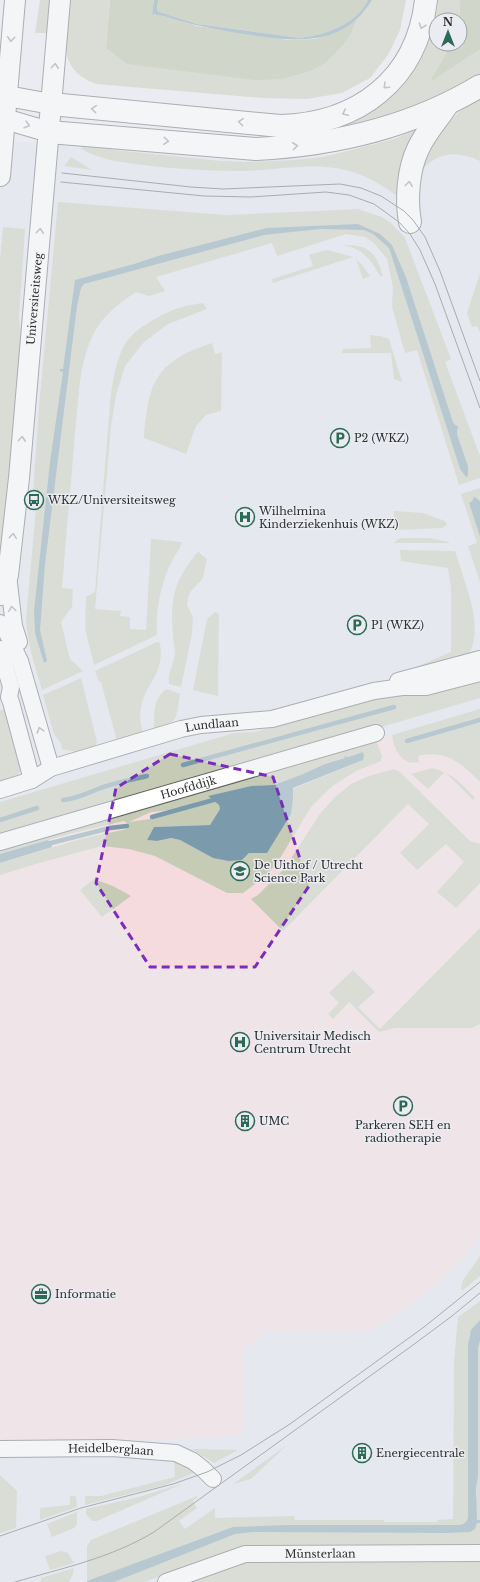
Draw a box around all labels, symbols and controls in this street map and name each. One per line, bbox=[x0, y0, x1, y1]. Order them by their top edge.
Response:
north arrow bbox=[428, 12, 468, 52]
text: N bbox=[443, 15, 454, 29]
one-way arrow bbox=[418, 22, 426, 29]
one-way arrow bbox=[7, 36, 16, 42]
one-way arrow bbox=[50, 63, 59, 69]
one-way arrow bbox=[383, 81, 391, 88]
one-way arrow bbox=[91, 104, 97, 113]
one-way arrow bbox=[342, 108, 349, 116]
one-way arrow bbox=[238, 118, 244, 127]
one-way arrow bbox=[24, 121, 30, 129]
one-way arrow bbox=[163, 137, 169, 146]
one-way arrow bbox=[292, 142, 298, 151]
one-way arrow bbox=[405, 181, 414, 187]
one-way arrow bbox=[35, 228, 44, 234]
street label: Universiteitsweg bbox=[23, 252, 45, 346]
parking icon: P2 (WKZ) bbox=[329, 427, 351, 449]
place label: P2 (WKZ) bbox=[354, 431, 409, 445]
one-way arrow bbox=[18, 436, 27, 442]
bus stop icon: WKZ/Universiteitsweg bbox=[23, 489, 45, 511]
place label: WKZ/Universiteitsweg bbox=[47, 493, 176, 507]
place label: Wilhelmina Kinderziekenhuis (WKZ) bbox=[258, 504, 399, 531]
hospital icon: Wilhelmina Kinderziekenhuis (WKZ) bbox=[234, 506, 256, 528]
one-way arrow bbox=[8, 533, 17, 539]
one-way arrow bbox=[8, 606, 17, 612]
parking icon: P1 (WKZ) bbox=[346, 614, 368, 636]
place label: P1 (WKZ) bbox=[371, 618, 424, 632]
street label: Lundlaan bbox=[184, 715, 240, 735]
one-way arrow bbox=[36, 727, 45, 734]
street label: Hoofddijk bbox=[159, 773, 218, 802]
place label: De Uithof / Utrecht Science Park bbox=[254, 858, 364, 885]
school or university icon: De Uithof / Utrecht Science Park bbox=[229, 860, 251, 882]
place label: Universitair Medisch Centrum Utrecht bbox=[254, 1029, 371, 1056]
hospital icon: Universitair Medisch Centrum Utrecht bbox=[229, 1031, 251, 1053]
parking icon: Parkeren SEH en radiotherapie bbox=[392, 1095, 414, 1117]
building icon: UMC bbox=[234, 1110, 256, 1132]
place label: UMC bbox=[259, 1114, 289, 1128]
place label: Parkeren SEH en radiotherapie bbox=[355, 1118, 451, 1145]
office icon: Informatie bbox=[30, 1283, 52, 1305]
place label: Informatie bbox=[55, 1287, 116, 1301]
street label: Heidelberglaan bbox=[68, 1441, 155, 1458]
building icon: Energiecentrale bbox=[351, 1442, 373, 1464]
place label: Energiecentrale bbox=[376, 1446, 465, 1460]
street label: Münsterlaan bbox=[285, 1547, 356, 1561]

